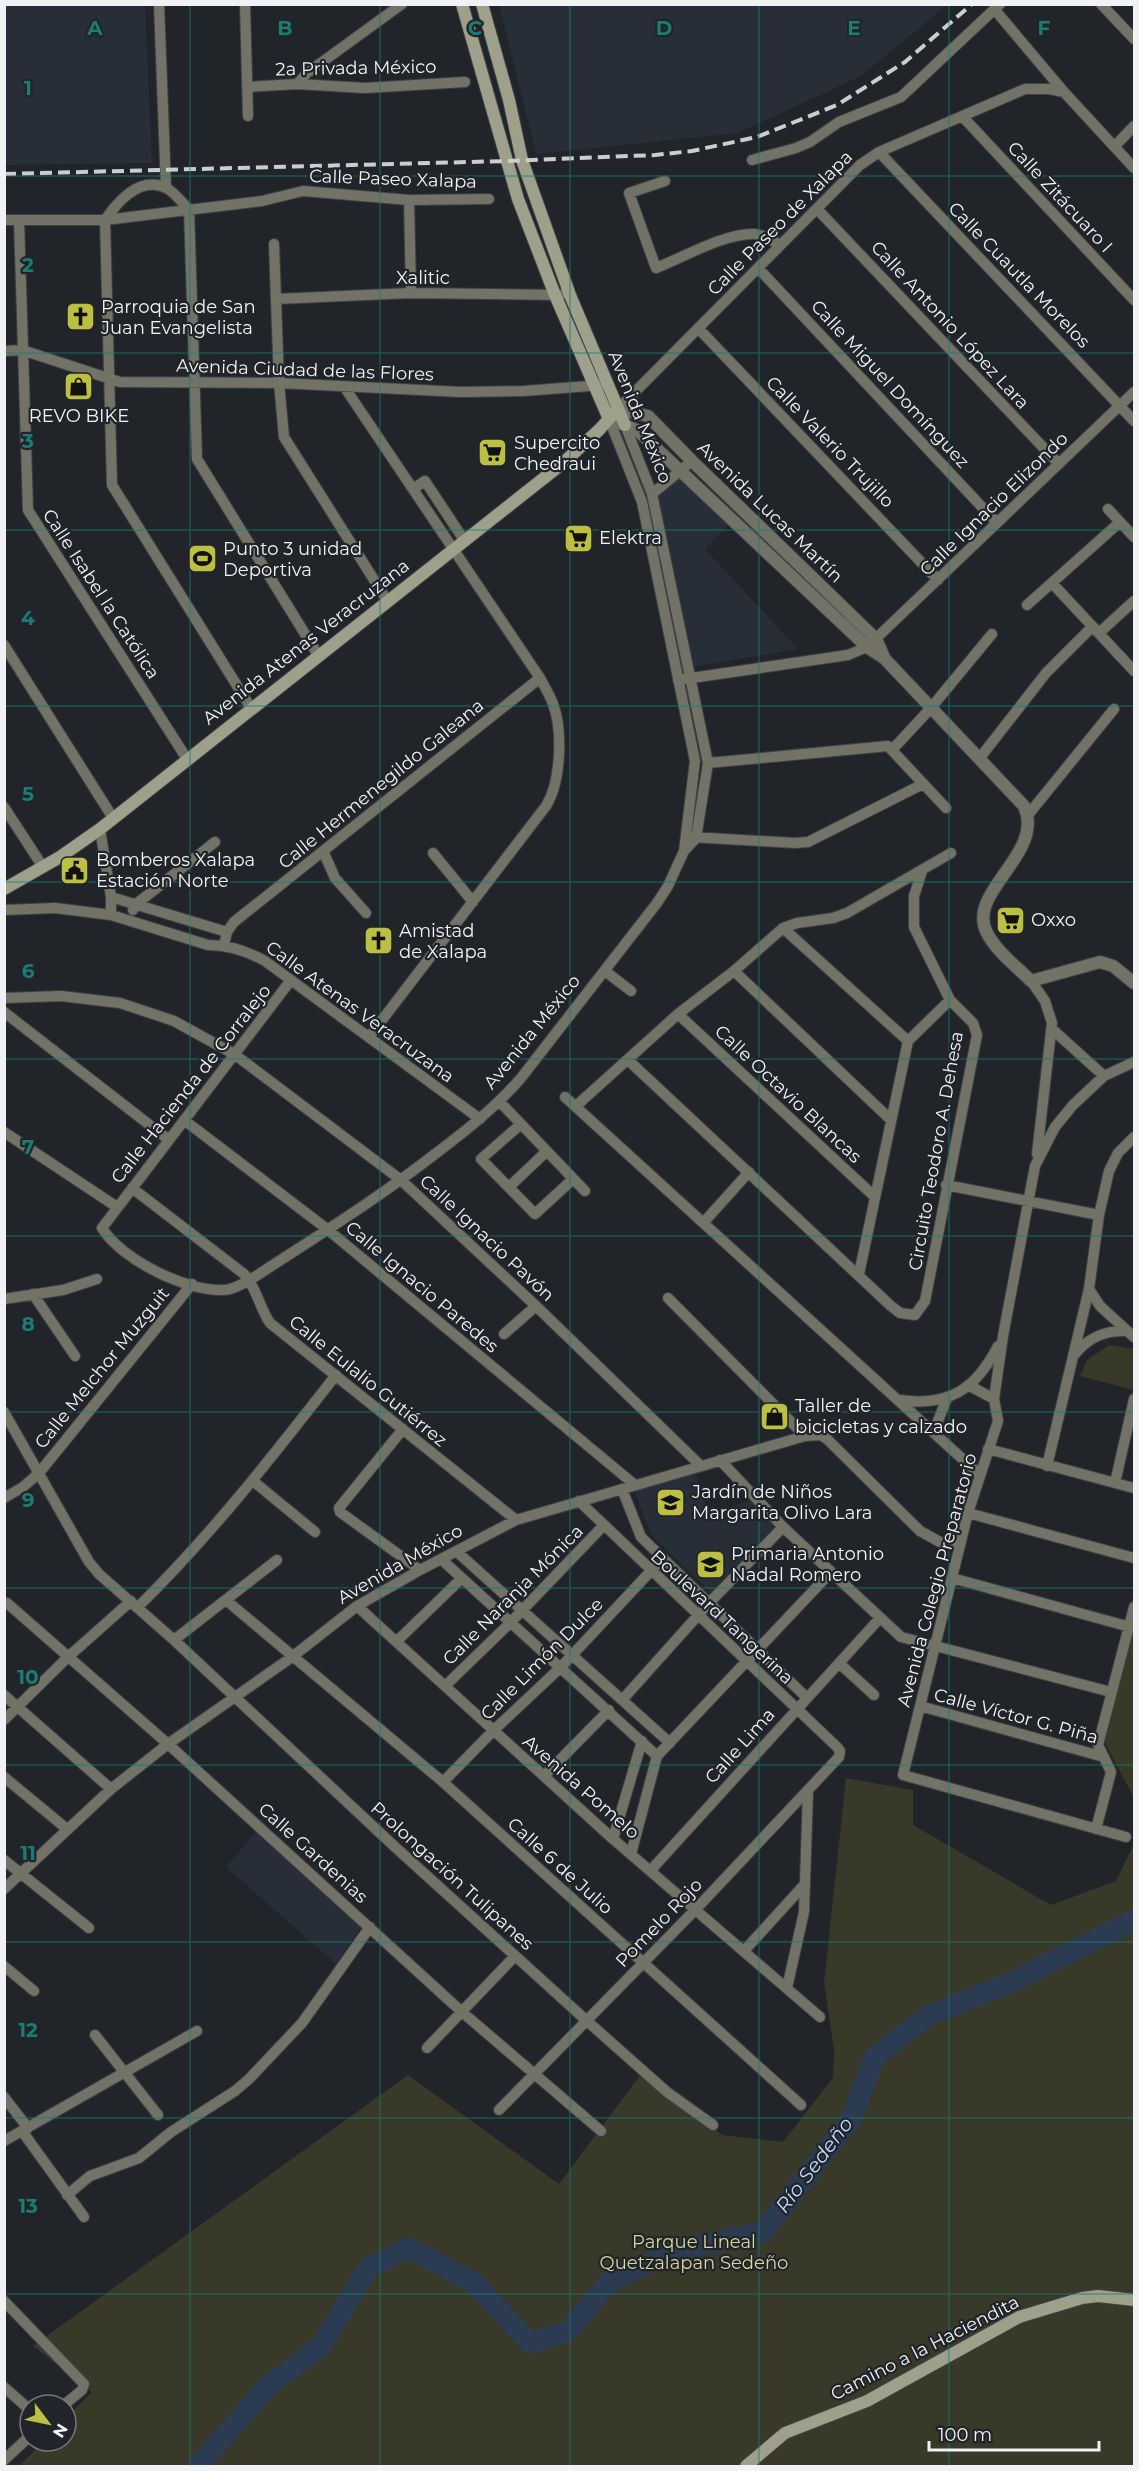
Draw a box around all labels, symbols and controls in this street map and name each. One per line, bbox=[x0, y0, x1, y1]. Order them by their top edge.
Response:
text: A bbox=[86, 16, 103, 40]
text: B bbox=[277, 16, 293, 40]
text: C bbox=[468, 16, 483, 40]
text: D bbox=[656, 16, 672, 40]
text: E bbox=[847, 16, 861, 40]
text: F bbox=[1038, 16, 1051, 40]
street label: 2a Privada México bbox=[275, 56, 437, 80]
text: 1 bbox=[24, 76, 32, 100]
street label: Calle Zitácuaro I bbox=[1003, 137, 1117, 257]
street label: Calle Paseo de Xalapa bbox=[703, 146, 857, 300]
street label: Calle Paseo Xalapa bbox=[309, 165, 477, 193]
street label: Calle Cuautla Morelos bbox=[944, 197, 1095, 353]
street label: Calle Antonio López Lara bbox=[866, 236, 1034, 414]
text: 2 bbox=[22, 253, 34, 277]
street label: Xalitic bbox=[396, 267, 450, 289]
street label: Calle Miguel Domínguez bbox=[806, 295, 974, 473]
place label: Parroquia de San Juan Evangelista bbox=[100, 296, 256, 339]
church icon: Parroquia de San Juan Evangelista bbox=[64, 301, 96, 333]
street label: Avenida México bbox=[603, 348, 677, 486]
street label: Avenida Ciudad de las Flores bbox=[176, 355, 434, 385]
shop icon: REVO BIKE bbox=[63, 371, 95, 403]
street label: Calle Valerio Trujillo bbox=[761, 372, 899, 512]
place label: REVO BIKE bbox=[29, 405, 129, 427]
street label: Calle Ignacio Elizondo bbox=[915, 427, 1073, 581]
text: 3 bbox=[21, 429, 34, 453]
place label: Supercito Chedraui bbox=[514, 432, 600, 475]
supermarket icon: Supercito Chedraui bbox=[477, 437, 509, 469]
street label: Avenida Lucas Martín bbox=[693, 437, 847, 587]
street label: Calle Isabel la Católica bbox=[38, 505, 164, 683]
supermarket icon: Elektra bbox=[562, 522, 594, 554]
place label: Elektra bbox=[599, 527, 662, 549]
place label: Punto 3 unidad Deportiva bbox=[223, 538, 362, 581]
sports icon: Punto 3 unidad Deportiva bbox=[186, 543, 218, 575]
street label: Avenida Atenas Veracruzana bbox=[198, 555, 414, 729]
text: 4 bbox=[21, 606, 35, 630]
street label: Calle Hermenegildo Galeana bbox=[274, 694, 488, 874]
text: 5 bbox=[22, 782, 34, 806]
place label: Bomberos Xalapa Estación Norte bbox=[96, 849, 255, 892]
public building icon: Bomberos Xalapa Estación Norte bbox=[59, 854, 91, 886]
supermarket icon: Oxxo bbox=[994, 904, 1026, 936]
place label: Oxxo bbox=[1031, 909, 1076, 931]
place label: Amistad de Xalapa bbox=[399, 920, 487, 963]
church icon: Amistad de Xalapa bbox=[362, 925, 394, 957]
street label: Calle Atenas Veracruzana bbox=[262, 936, 458, 1088]
text: 6 bbox=[22, 959, 35, 983]
street label: Avenida México bbox=[479, 970, 585, 1094]
street label: Calle Hacienda de Corralejo bbox=[106, 980, 276, 1188]
street label: Calle Octavio Blancas bbox=[710, 1020, 866, 1168]
street label: Circuito Teodoro A. Dehesa bbox=[904, 1030, 968, 1272]
text: 7 bbox=[22, 1135, 34, 1159]
street label: Calle Ignacio Pavón bbox=[415, 1170, 559, 1306]
street label: Calle Ignacio Paredes bbox=[341, 1217, 503, 1358]
street label: Calle Melchor Muzguit bbox=[30, 1283, 174, 1453]
street label: Calle Eulalio Gutiérrez bbox=[285, 1311, 451, 1451]
text: 8 bbox=[21, 1312, 35, 1336]
place label: Taller de bicicletas y calzado bbox=[795, 1395, 967, 1438]
shop icon: Taller de bicicletas y calzado bbox=[758, 1400, 790, 1432]
street label: Avenida Colegio Preparatorio bbox=[893, 1451, 981, 1709]
place label: Jardín de Niños Margarita Olivo Lara bbox=[691, 1481, 872, 1524]
school or university icon: Jardín de Niños Margarita Olivo Lara bbox=[655, 1486, 687, 1518]
text: 9 bbox=[22, 1488, 34, 1512]
street label: Avenida México bbox=[334, 1519, 466, 1609]
street label: Calle Naranja Mónica bbox=[438, 1520, 588, 1670]
place label: Primaria Antonio Nadal Romero bbox=[731, 1543, 884, 1586]
street label: Boulevard Tangerina bbox=[646, 1545, 798, 1689]
school or university icon: Primaria Antonio Nadal Romero bbox=[694, 1548, 726, 1580]
street label: Calle Limón Dulce bbox=[476, 1593, 608, 1725]
text: 10 bbox=[17, 1665, 39, 1689]
street label: Calle Víctor G. Piña bbox=[931, 1683, 1101, 1749]
street label: Calle Lima bbox=[700, 1704, 780, 1788]
street label: Avenida Pomelo bbox=[518, 1730, 644, 1844]
street label: Prolongación Tulipanes bbox=[366, 1797, 538, 1955]
street label: Calle Gardenias bbox=[254, 1798, 372, 1908]
street label: Calle 6 de Julio bbox=[503, 1813, 617, 1919]
text: 11 bbox=[20, 1841, 36, 1865]
street label: Pomelo Rojo bbox=[611, 1874, 707, 1972]
text: 12 bbox=[18, 2018, 38, 2042]
water label: Río Sedeño bbox=[770, 2112, 858, 2218]
text: 13 bbox=[18, 2194, 38, 2218]
park label: Parque Lineal Quetzalapan Sedeño bbox=[600, 2231, 788, 2274]
street label: Camino a la Haciendita bbox=[827, 2291, 1023, 2405]
north arrow bbox=[18, 2393, 78, 2453]
scale bar bbox=[929, 2414, 1098, 2452]
text: N bbox=[49, 2420, 72, 2441]
text: 100 m bbox=[938, 2424, 992, 2446]

